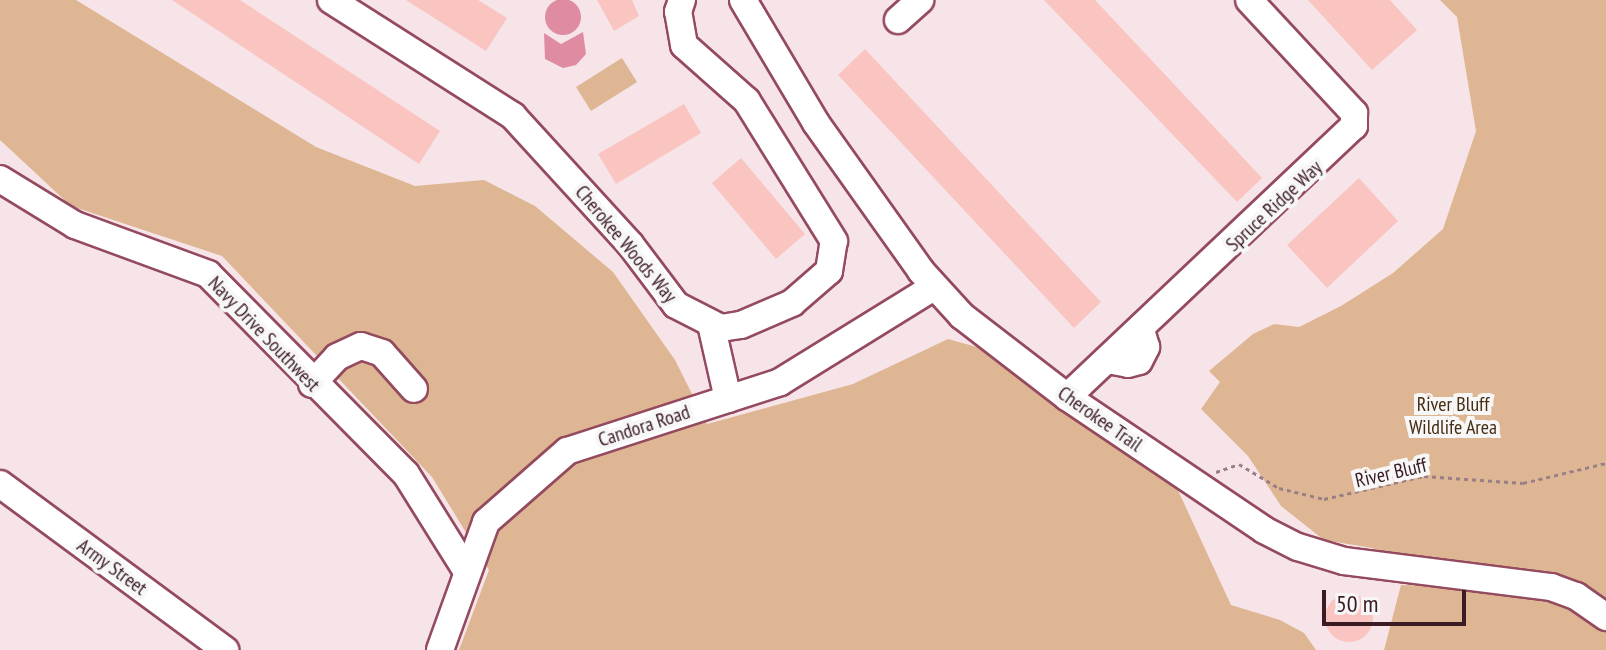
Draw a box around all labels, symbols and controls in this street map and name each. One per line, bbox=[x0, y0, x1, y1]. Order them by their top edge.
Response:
street label: Spruce Ridge Way bbox=[1221, 155, 1327, 257]
street label: Cherokee Woods Way bbox=[570, 180, 682, 308]
street label: Navy Drive Southwest bbox=[203, 271, 325, 397]
street label: Cherokee Trail bbox=[1053, 381, 1147, 457]
park label: River Bluff Wildlife Area bbox=[1409, 393, 1497, 440]
street label: Candora Road bbox=[595, 400, 693, 452]
street label: River Bluff bbox=[1353, 453, 1429, 493]
street label: Army Street bbox=[72, 533, 152, 601]
scale bar bbox=[1326, 574, 1470, 624]
text: 50 m bbox=[1336, 588, 1378, 619]

